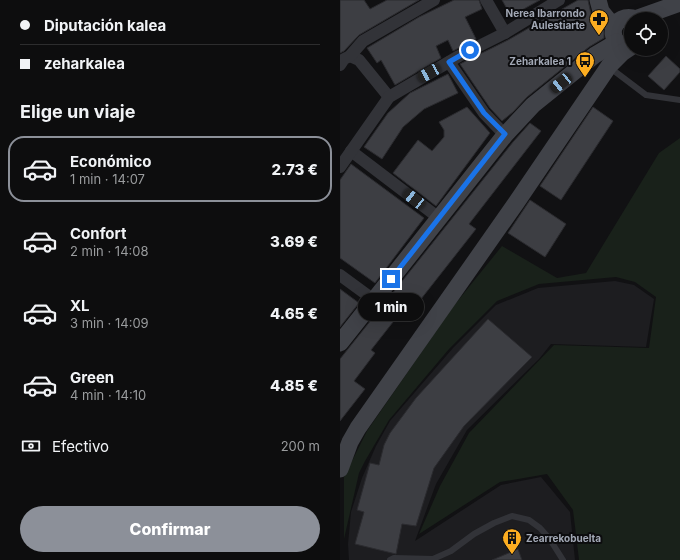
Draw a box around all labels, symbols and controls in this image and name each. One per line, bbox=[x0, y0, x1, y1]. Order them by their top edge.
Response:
place label: Nerea Ibarrondo Aulestiarte bbox=[506, 7, 585, 31]
pharmacy icon: Nerea Ibarrondo Aulestiarte bbox=[588, 8, 610, 36]
map controls bbox=[624, 12, 668, 56]
button: locate bbox=[624, 12, 668, 56]
text: Diputación kalea bbox=[44, 16, 166, 35]
route start bbox=[461, 41, 479, 59]
bus stop icon: Zeharkalea 1 bbox=[574, 50, 596, 78]
text: zeharkalea bbox=[44, 54, 125, 73]
place label: Zeharkalea 1 bbox=[509, 55, 571, 67]
car bbox=[416, 62, 442, 84]
car bbox=[548, 71, 574, 95]
text: Elige un viaje bbox=[20, 101, 135, 122]
icon: car bbox=[22, 151, 58, 187]
text: Económico bbox=[70, 152, 151, 171]
text: 2.73 € bbox=[272, 160, 318, 179]
text: 1 min · 14:07 bbox=[70, 171, 145, 187]
car bbox=[401, 187, 427, 211]
icon: car bbox=[22, 223, 58, 259]
text: Confort bbox=[70, 224, 126, 243]
text: 3.69 € bbox=[270, 232, 318, 251]
text: 2 min · 14:08 bbox=[70, 243, 149, 259]
route end bbox=[382, 270, 400, 288]
callout: 1 min bbox=[358, 293, 424, 321]
icon: car bbox=[22, 295, 58, 331]
text: XL bbox=[70, 296, 90, 315]
text: 1 min bbox=[375, 299, 407, 315]
text: 4.65 € bbox=[270, 304, 318, 323]
text: 3 min · 14:09 bbox=[70, 315, 149, 331]
icon: car bbox=[22, 367, 58, 403]
text: Green bbox=[70, 368, 114, 387]
text: 4.85 € bbox=[270, 376, 318, 395]
text: 4 min · 14:10 bbox=[70, 387, 146, 403]
icon: cash bbox=[20, 435, 42, 457]
text: Efectivo bbox=[52, 437, 109, 456]
text: 200 m bbox=[281, 438, 320, 454]
button: Confirmar bbox=[20, 506, 320, 552]
building icon: Zearrekobuelta bbox=[501, 527, 523, 555]
place label: Zearrekobuelta bbox=[526, 532, 601, 544]

